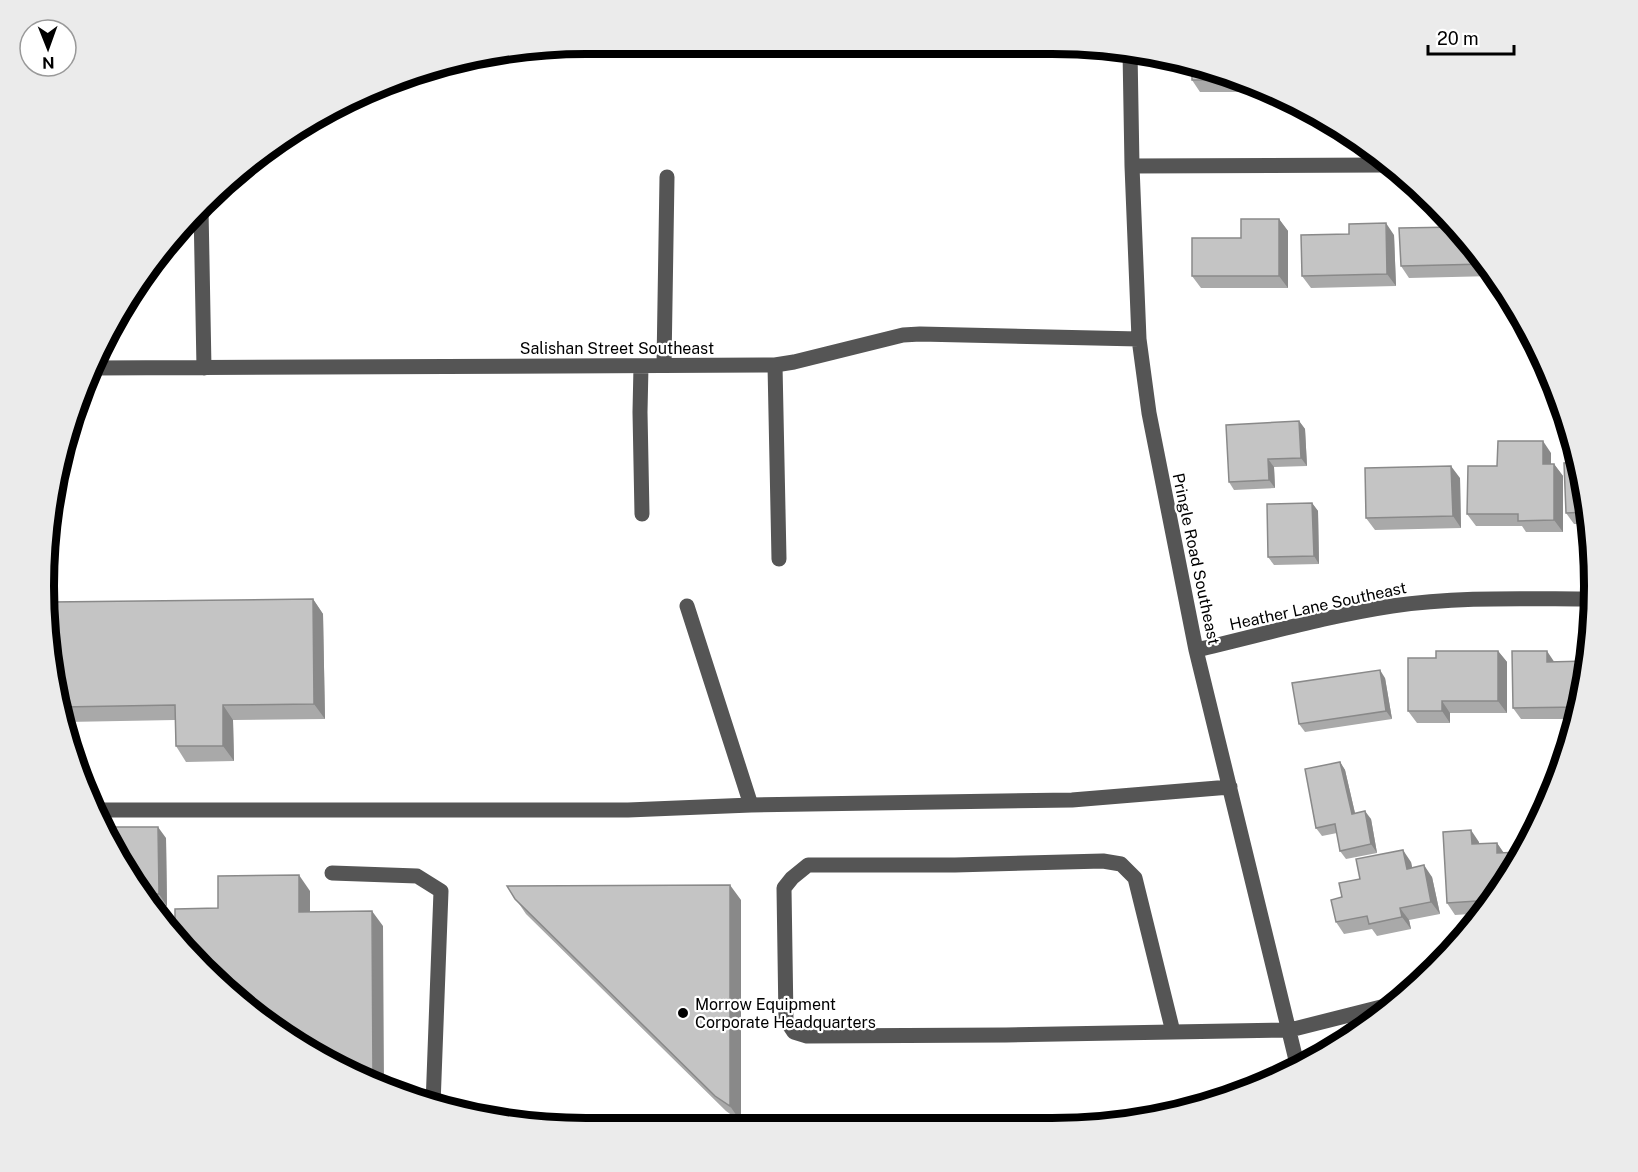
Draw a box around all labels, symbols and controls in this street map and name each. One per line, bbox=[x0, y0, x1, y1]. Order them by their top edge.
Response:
north arrow bbox=[18, 18, 78, 78]
scale bar bbox=[1428, 18, 1514, 56]
text: 20 m bbox=[1437, 28, 1479, 49]
text: N bbox=[42, 53, 55, 72]
street label: Salishan Street Southeast bbox=[520, 339, 714, 358]
street label: Pringle Road Southeast bbox=[1169, 471, 1223, 647]
street label: Heather Lane Southeast bbox=[1228, 578, 1408, 634]
place label: Morrow Equipment Corporate Headquarters bbox=[695, 995, 876, 1032]
marker: Morrow Equipment Corporate Headquarters bbox=[676, 1006, 690, 1020]

